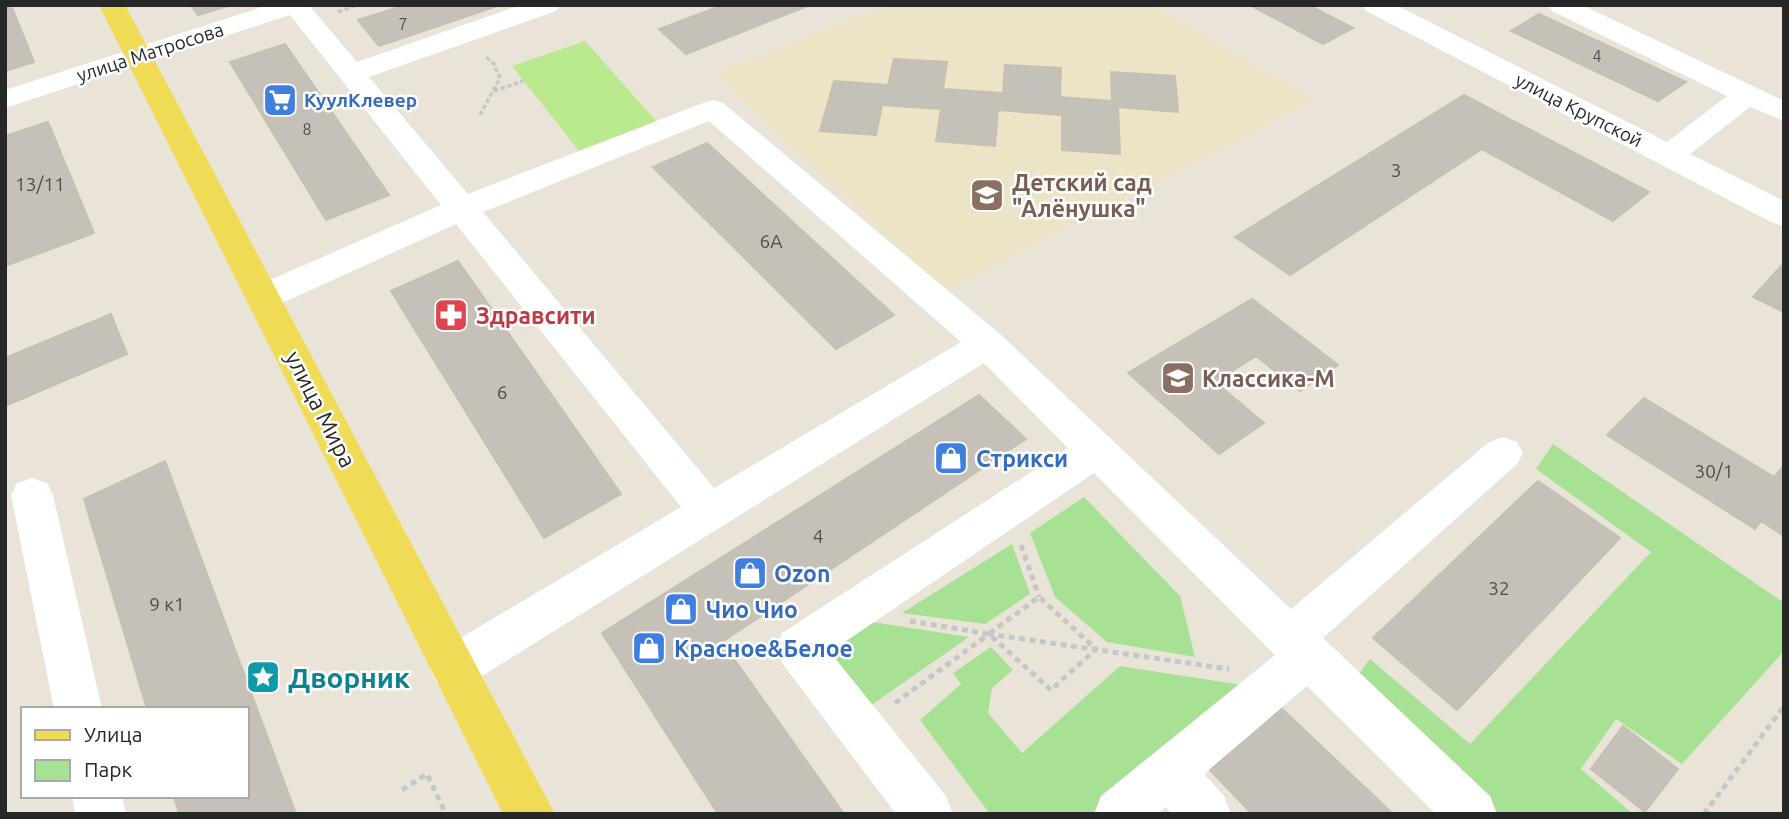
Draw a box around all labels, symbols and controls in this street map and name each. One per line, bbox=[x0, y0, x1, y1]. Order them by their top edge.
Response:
house number: 7 bbox=[398, 15, 408, 33]
street label: улица Матросова bbox=[74, 18, 226, 86]
house number: 4 bbox=[1592, 47, 1602, 65]
street label: улица Крупской bbox=[1512, 68, 1646, 152]
supermarket icon: КуулКлевер bbox=[261, 81, 299, 119]
place label: КуулКлевер bbox=[304, 89, 417, 111]
house number: 8 bbox=[302, 120, 312, 138]
house number: 3 bbox=[1391, 159, 1401, 181]
place label: Детский сад "Алёнушка" bbox=[1012, 170, 1152, 221]
house number: 13/11 bbox=[15, 173, 65, 195]
school or university icon: Детский сад "Алёнушка" bbox=[968, 176, 1006, 214]
house number: 6А bbox=[759, 230, 783, 252]
pharmacy icon: Здравсити bbox=[432, 296, 470, 334]
place label: Здравсити bbox=[476, 303, 596, 328]
street label: улица Мира bbox=[281, 347, 361, 471]
school or university icon: Классика-М bbox=[1159, 359, 1197, 397]
place label: Классика-М bbox=[1202, 366, 1335, 391]
house number: 6 bbox=[497, 381, 507, 403]
shop icon: Стрикси bbox=[932, 439, 970, 477]
place label: Стрикси bbox=[976, 446, 1068, 471]
house number: 30/1 bbox=[1694, 460, 1734, 482]
house number: 4 bbox=[813, 525, 823, 547]
shop icon: Ozon bbox=[731, 554, 769, 592]
place label: Ozon bbox=[774, 561, 830, 586]
house number: 32 bbox=[1488, 577, 1510, 599]
shop icon: Чио Чио bbox=[662, 590, 700, 628]
house number: 9 к1 bbox=[149, 593, 185, 615]
place label: Чио Чио bbox=[706, 597, 798, 622]
shop icon: Красное&Белое bbox=[630, 629, 668, 667]
place label: Красное&Белое bbox=[674, 636, 853, 661]
place icon: Дворник bbox=[244, 658, 282, 696]
place label: Дворник bbox=[288, 662, 410, 693]
legend bbox=[21, 707, 248, 798]
text: Улица bbox=[84, 722, 142, 746]
text: Парк bbox=[84, 757, 133, 781]

